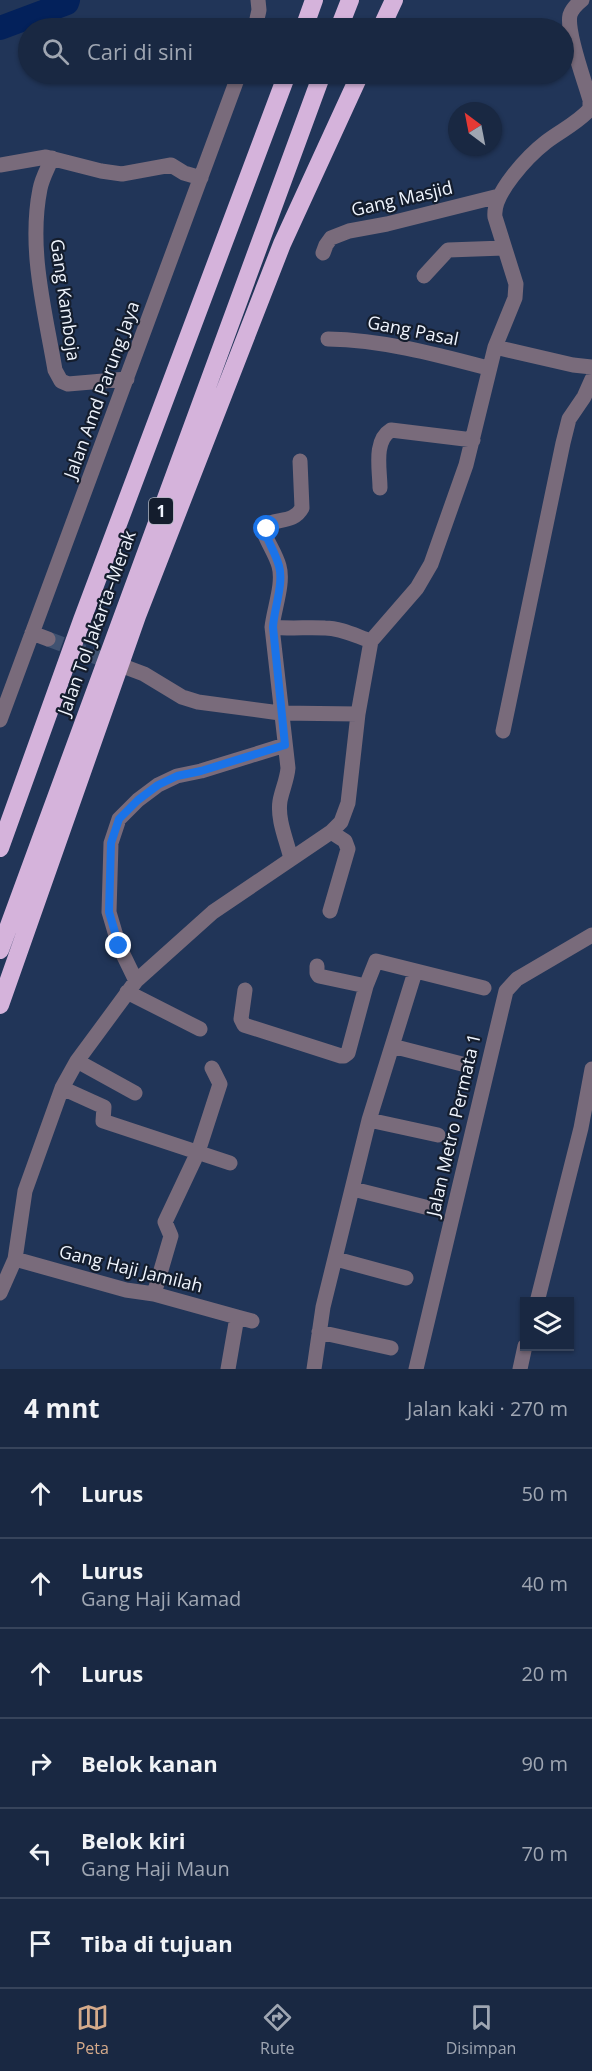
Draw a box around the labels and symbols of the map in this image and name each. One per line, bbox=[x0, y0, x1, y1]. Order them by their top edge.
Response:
north arrow bbox=[448, 102, 502, 156]
street label: Gang Masjid bbox=[349, 175, 455, 221]
street label: Gang Kamboja bbox=[46, 237, 86, 362]
street label: Jalan Amd Parung Jaya bbox=[57, 298, 144, 484]
street label: Gang Pasal bbox=[365, 309, 461, 351]
road number: 1 bbox=[149, 498, 173, 524]
route start bbox=[253, 515, 279, 541]
street label: Jalan Tol Jakarta–Merak bbox=[51, 526, 141, 720]
route end bbox=[105, 932, 131, 958]
street label: Jalan Metro Permata 1 bbox=[420, 1031, 486, 1221]
street label: Gang Haji Jamilah bbox=[57, 1239, 206, 1297]

